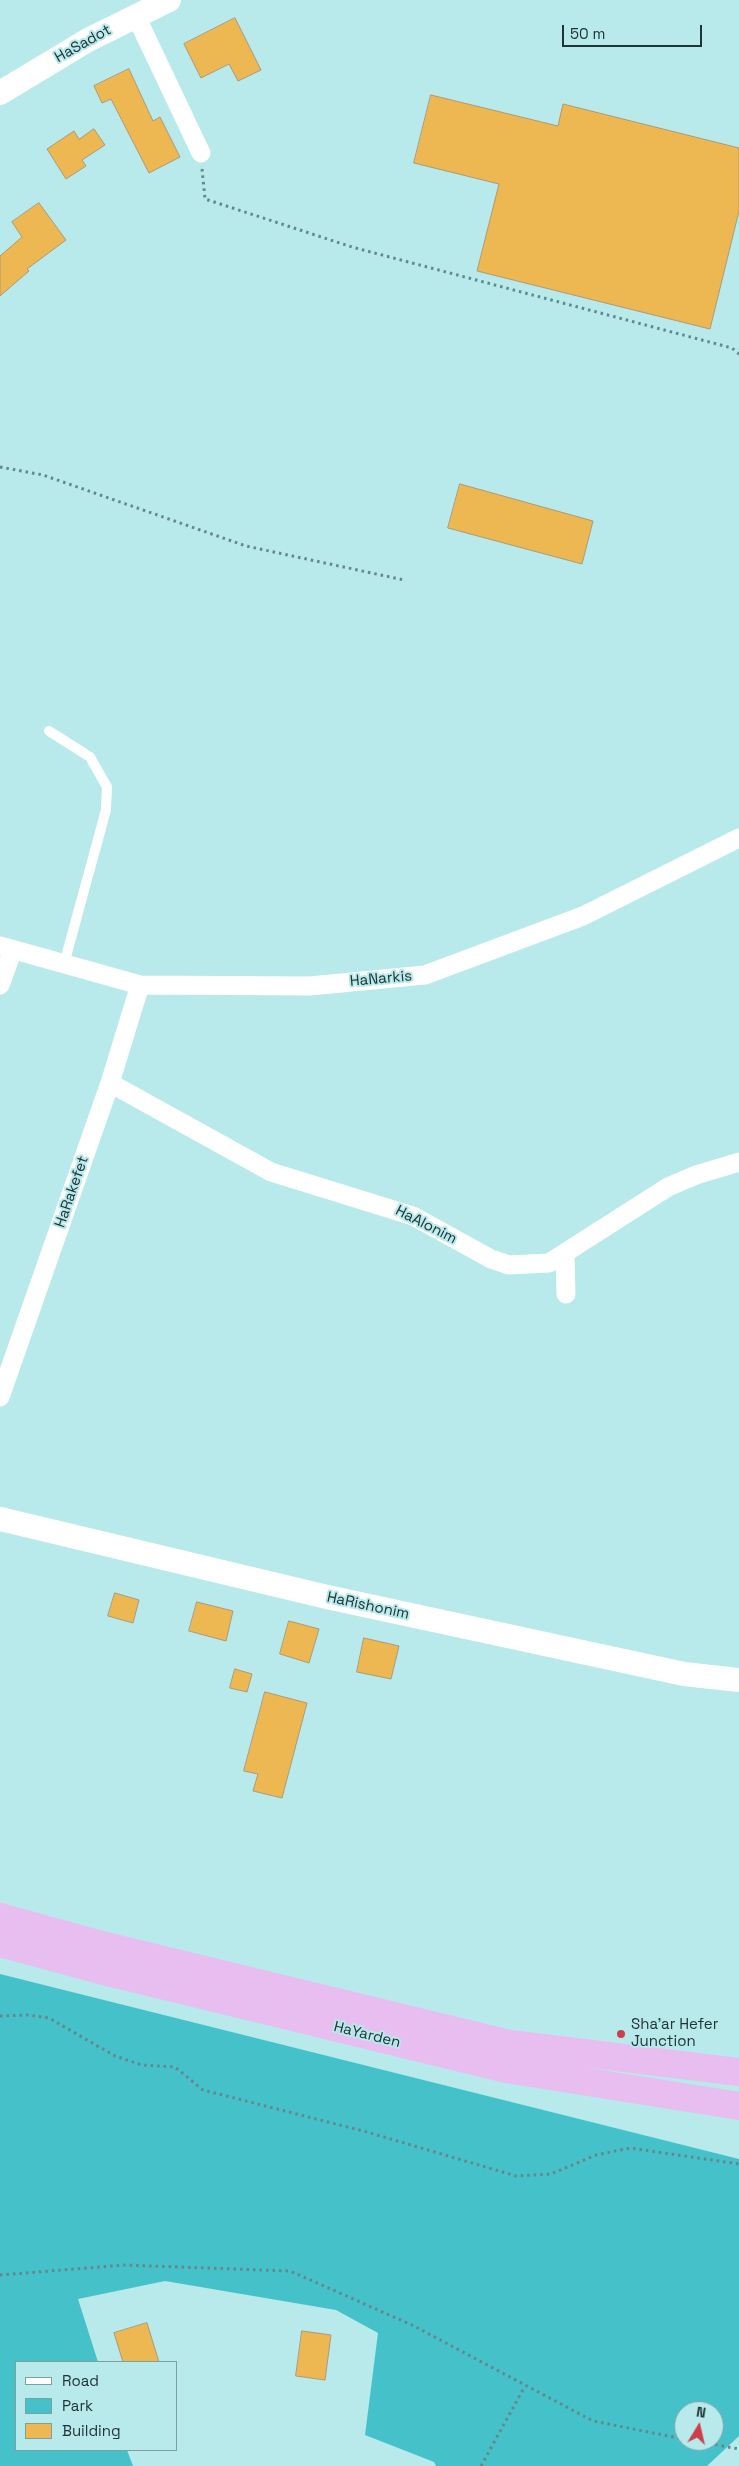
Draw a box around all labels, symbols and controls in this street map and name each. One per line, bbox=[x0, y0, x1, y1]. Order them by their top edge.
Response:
scale bar bbox=[564, 15, 704, 47]
street label: HaSadot bbox=[52, 21, 114, 67]
text: 50 m bbox=[570, 24, 605, 43]
street label: HaNarkis bbox=[349, 967, 413, 991]
street label: HaRakefet bbox=[51, 1154, 93, 1230]
street label: HaAlonim bbox=[392, 1202, 460, 1248]
street label: HaRishonim bbox=[325, 1588, 411, 1624]
place label: Sha'ar Hefer Junction bbox=[631, 2016, 718, 2051]
street label: HaYarden bbox=[332, 2018, 402, 2052]
marker: Sha'ar Hefer Junction bbox=[615, 2028, 627, 2040]
legend bbox=[15, 2361, 178, 2451]
text: Road bbox=[62, 2371, 99, 2390]
text: Park bbox=[62, 2396, 93, 2415]
north arrow bbox=[674, 2401, 724, 2451]
text: N bbox=[695, 2403, 707, 2422]
text: Building bbox=[62, 2421, 121, 2440]

